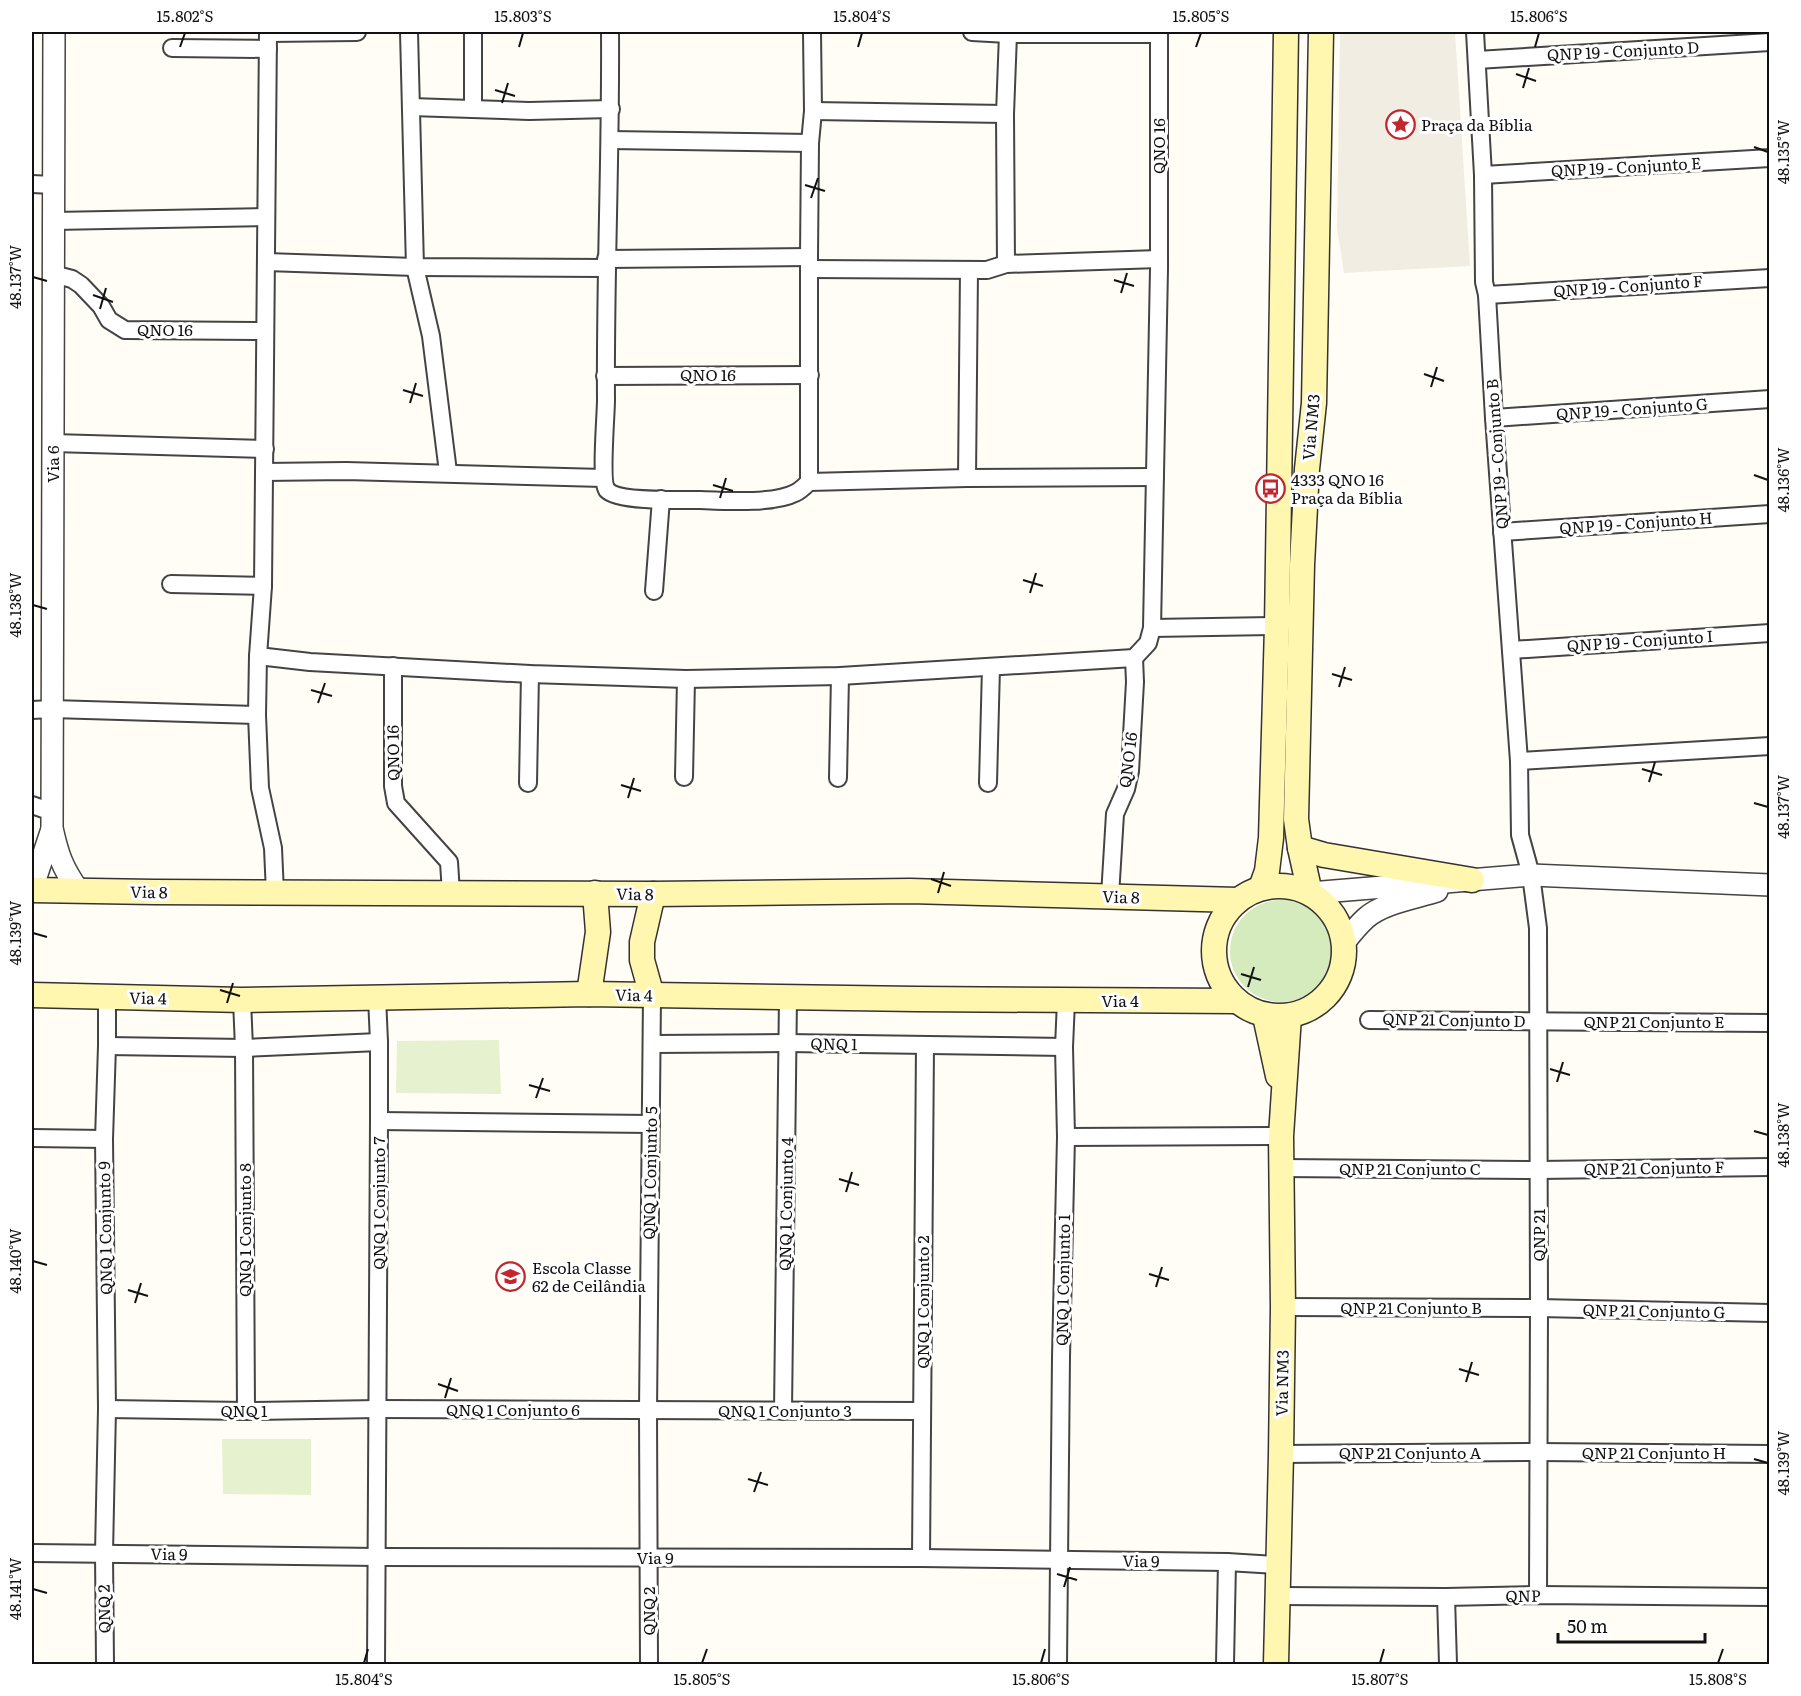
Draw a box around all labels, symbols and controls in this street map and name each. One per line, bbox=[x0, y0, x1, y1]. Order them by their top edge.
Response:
text: 15.802°S bbox=[156, 4, 214, 27]
text: 15.803°S bbox=[494, 4, 552, 27]
text: 15.804°S bbox=[833, 4, 891, 27]
text: 15.805°S bbox=[1172, 4, 1230, 27]
text: 15.806°S bbox=[1510, 4, 1568, 27]
street label: QNP 19 - Conjunto D bbox=[1546, 34, 1700, 66]
place icon: Praça da Bíblia bbox=[1384, 109, 1416, 141]
place label: Praça da Bíblia bbox=[1421, 112, 1533, 136]
street label: QNO 16 bbox=[1146, 118, 1170, 174]
text: 48.135°W bbox=[1771, 119, 1794, 184]
street label: QNP 19 - Conjunto E bbox=[1550, 150, 1702, 182]
text: 48.137°W bbox=[3, 244, 26, 309]
street label: QNP 19 - Conjunto F bbox=[1552, 268, 1704, 302]
street label: QNO 16 bbox=[137, 317, 193, 341]
street label: QNO 16 bbox=[680, 362, 736, 386]
street label: QNP 19 - Conjunto B bbox=[1479, 378, 1513, 530]
street label: QNP 19 - Conjunto G bbox=[1555, 391, 1709, 425]
street label: Via NM3 bbox=[1295, 393, 1325, 461]
street label: Via 6 bbox=[40, 445, 64, 483]
text: 48.136°W bbox=[1771, 447, 1794, 513]
place label: 4333 QNO 16 Praça da Bíblia bbox=[1291, 467, 1403, 509]
bus stop icon: 4333 QNO 16 Praça da Bíblia bbox=[1254, 473, 1286, 505]
street label: QNP 19 - Conjunto H bbox=[1559, 505, 1713, 539]
text: 48.138°W bbox=[3, 572, 26, 638]
street label: QNP 19 - Conjunto I bbox=[1566, 623, 1714, 657]
street label: QNO 16 bbox=[380, 724, 404, 781]
street label: QNO 16 bbox=[1112, 730, 1142, 789]
text: 48.137°W bbox=[1771, 774, 1794, 839]
street label: Via 8 bbox=[130, 879, 168, 903]
street label: Via 8 bbox=[616, 881, 654, 905]
street label: Via 8 bbox=[1102, 883, 1140, 909]
text: 48.139°W bbox=[3, 900, 26, 965]
street label: Via 4 bbox=[615, 982, 653, 1006]
street label: Via 4 bbox=[129, 985, 167, 1009]
street label: Via 4 bbox=[1101, 988, 1139, 1012]
street label: QNP 21 Conjunto D bbox=[1382, 1006, 1526, 1032]
street label: QNP 21 Conjunto E bbox=[1583, 1009, 1725, 1033]
street label: QNQ 1 bbox=[810, 1031, 858, 1055]
text: 48.138°W bbox=[1771, 1102, 1794, 1168]
street label: QNQ 1 Conjunto 5 bbox=[636, 1106, 662, 1240]
street label: QNQ 1 Conjunto 7 bbox=[366, 1136, 390, 1270]
street label: QNQ 1 Conjunto 4 bbox=[772, 1137, 798, 1271]
street label: QNP 21 Conjunto F bbox=[1583, 1154, 1725, 1180]
street label: QNP 21 Conjunto C bbox=[1339, 1156, 1481, 1180]
street label: QNQ 1 Conjunto 9 bbox=[91, 1161, 117, 1295]
street label: QNQ 1 Conjunto 8 bbox=[232, 1163, 256, 1297]
street label: QNP 21 bbox=[1526, 1208, 1550, 1261]
street label: QNQ 1 Conjunto 1 bbox=[1049, 1213, 1075, 1346]
text: 48.140°W bbox=[3, 1228, 26, 1294]
street label: QNQ 1 Conjunto 2 bbox=[910, 1235, 934, 1369]
place label: Escola Classe 62 de Ceilândia bbox=[532, 1255, 646, 1297]
school or university icon: Escola Classe 62 de Ceilândia bbox=[495, 1261, 527, 1293]
street label: QNP 21 Conjunto B bbox=[1340, 1295, 1482, 1319]
street label: QNP 21 Conjunto G bbox=[1582, 1297, 1726, 1323]
street label: Via NM3 bbox=[1268, 1349, 1294, 1416]
street label: QNQ 1 Conjunto 6 bbox=[446, 1397, 580, 1421]
street label: QNQ 1 bbox=[220, 1398, 268, 1422]
street label: QNQ 1 Conjunto 3 bbox=[718, 1398, 852, 1422]
text: 48.139°W bbox=[1771, 1430, 1794, 1495]
street label: QNP 21 Conjunto A bbox=[1339, 1440, 1482, 1464]
street label: QNP 21 Conjunto H bbox=[1582, 1440, 1726, 1464]
street label: Via 9 bbox=[150, 1541, 188, 1565]
street label: Via 9 bbox=[636, 1545, 674, 1569]
street label: Via 9 bbox=[1122, 1548, 1160, 1572]
text: 48.141°W bbox=[3, 1557, 26, 1620]
street label: QNP bbox=[1505, 1583, 1541, 1607]
street label: QNQ 2 bbox=[91, 1584, 115, 1634]
street label: QNQ 2 bbox=[636, 1587, 660, 1635]
scale bar bbox=[1558, 1606, 1705, 1644]
text: 50 m bbox=[1567, 1612, 1608, 1639]
text: 15.804°S bbox=[335, 1667, 393, 1690]
text: 15.805°S bbox=[673, 1667, 731, 1690]
text: 15.806°S bbox=[1012, 1667, 1070, 1690]
text: 15.807°S bbox=[1351, 1667, 1409, 1690]
text: 15.808°S bbox=[1689, 1667, 1747, 1690]

